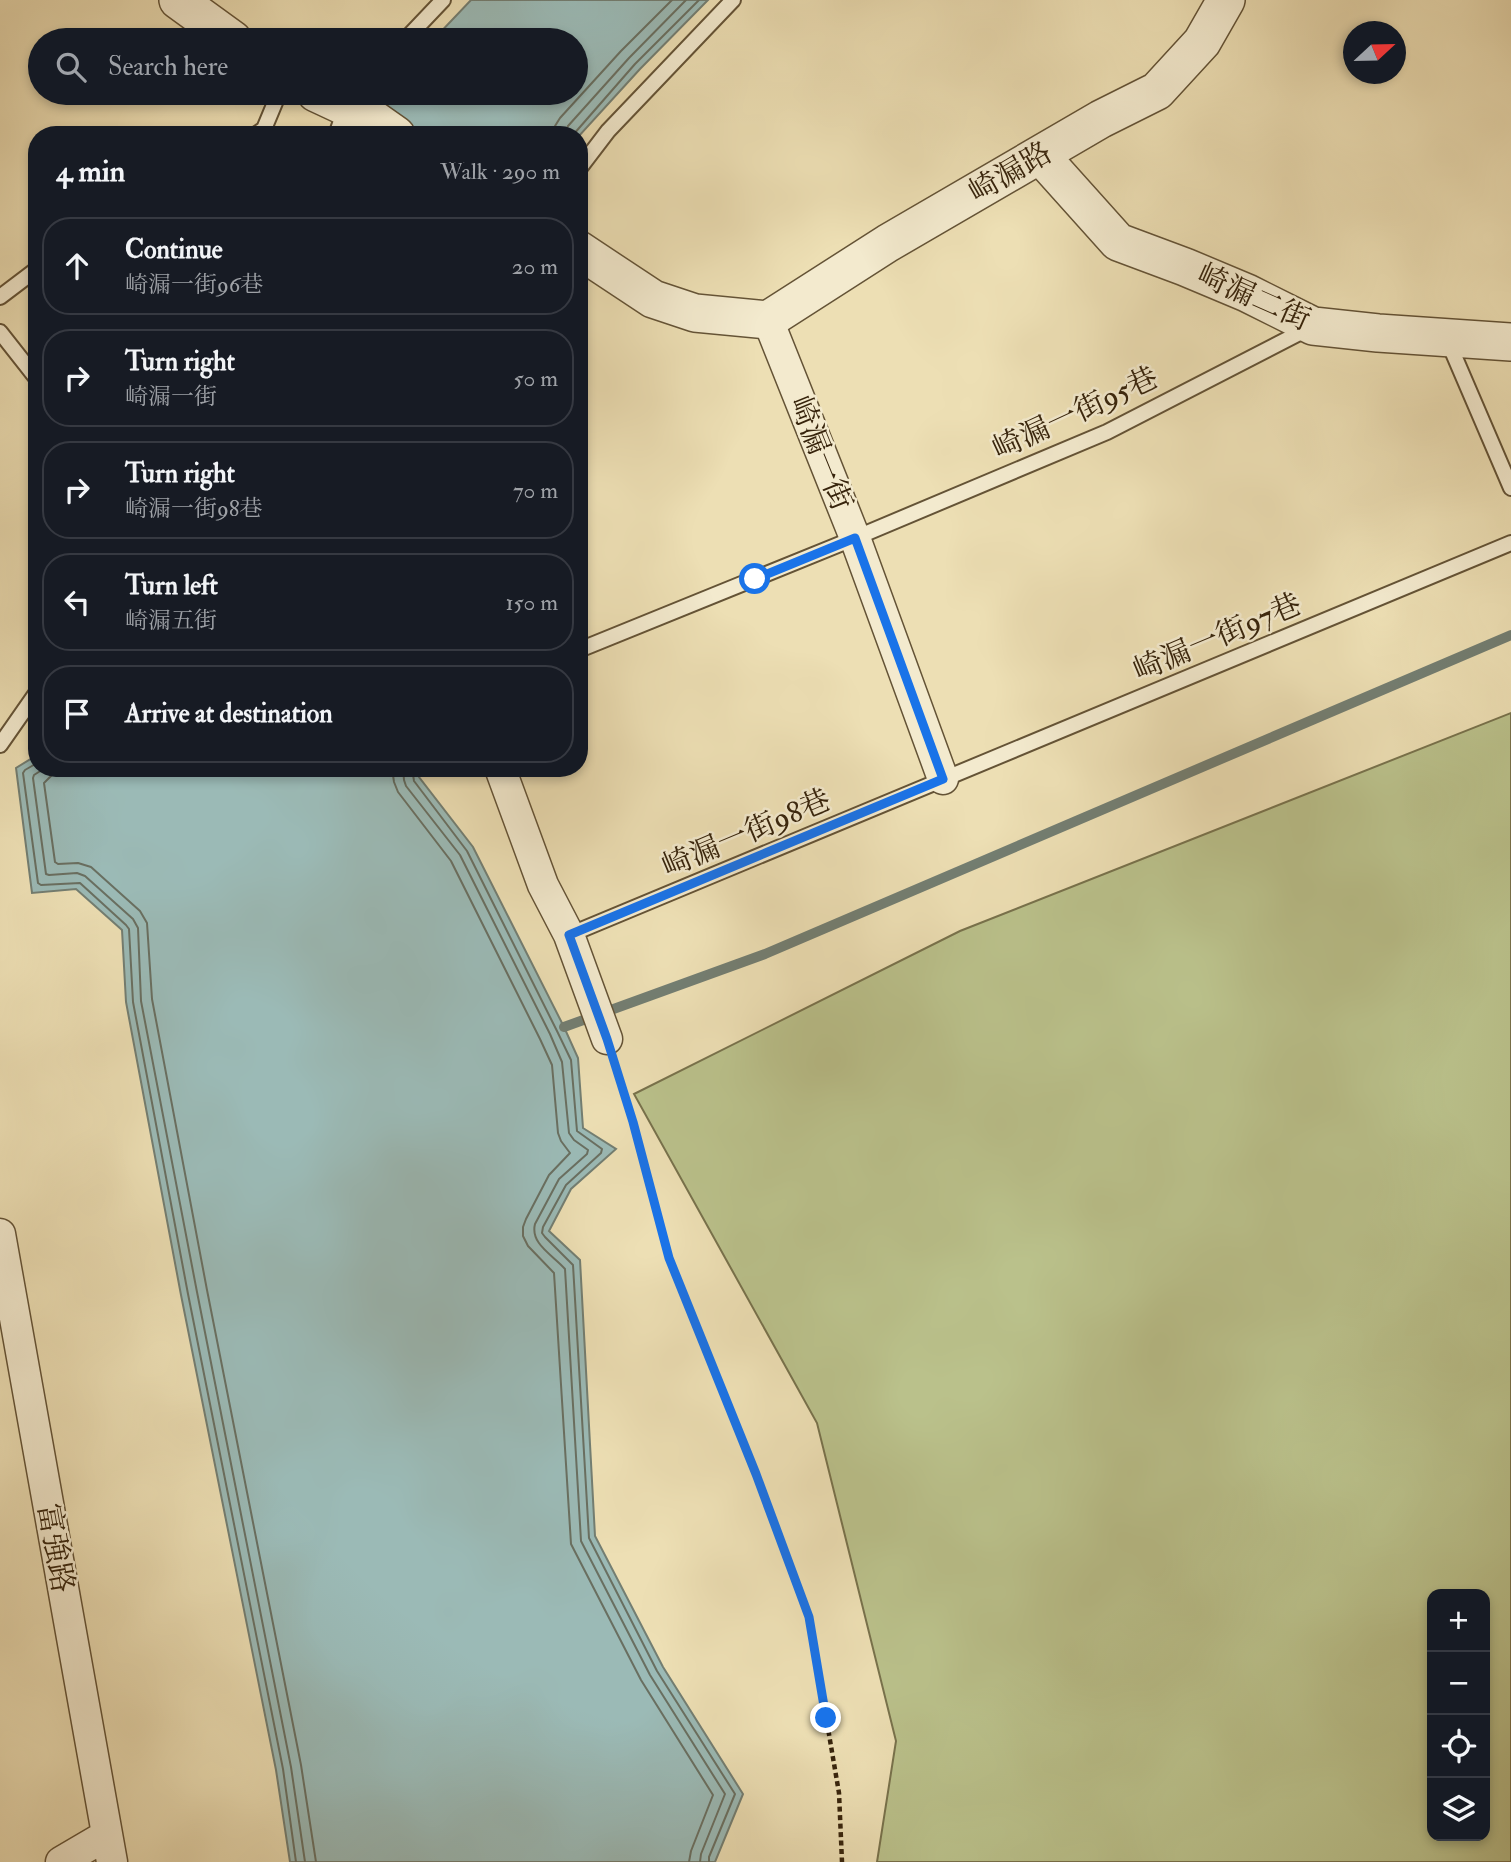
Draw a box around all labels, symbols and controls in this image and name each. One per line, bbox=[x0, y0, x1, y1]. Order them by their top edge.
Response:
north arrow bbox=[1343, 21, 1406, 84]
search box bbox=[28, 28, 588, 105]
icon: search bbox=[52, 48, 90, 86]
text: Search here bbox=[108, 51, 228, 83]
street label: 崎漏路 bbox=[962, 134, 1058, 211]
text: 4 min bbox=[56, 153, 125, 190]
text: Walk · 290 m bbox=[440, 157, 560, 186]
text: Continue bbox=[125, 234, 223, 266]
icon: ahead bbox=[58, 247, 96, 285]
text: 20 m bbox=[512, 252, 558, 281]
street label: 崎漏二街 bbox=[1191, 256, 1316, 339]
text: 崎漏一街96巷 bbox=[125, 270, 263, 299]
text: Turn right bbox=[125, 346, 235, 378]
icon: right bbox=[58, 359, 96, 397]
street label: 崎漏一街95巷 bbox=[986, 359, 1164, 468]
text: 50 m bbox=[514, 364, 558, 393]
text: 崎漏一街 bbox=[125, 382, 217, 411]
street label: 崎漏一街 bbox=[781, 391, 860, 516]
text: Turn right bbox=[125, 458, 235, 490]
icon: right bbox=[58, 471, 96, 509]
text: 70 m bbox=[513, 476, 558, 505]
text: 崎漏一街98巷 bbox=[125, 494, 263, 523]
route start bbox=[739, 563, 770, 594]
text: Turn left bbox=[125, 570, 218, 602]
icon: left bbox=[58, 583, 96, 621]
street label: 崎漏一街97巷 bbox=[1128, 585, 1307, 689]
text: 150 m bbox=[505, 588, 558, 617]
text: 崎漏五街 bbox=[125, 606, 217, 635]
icon: arrive bbox=[58, 695, 96, 733]
text: Arrive at destination bbox=[125, 698, 333, 730]
street label: 崎漏一街98巷 bbox=[656, 781, 836, 886]
street label: 富強路 bbox=[29, 1501, 82, 1596]
map controls bbox=[1427, 1589, 1490, 1841]
button: + bbox=[1427, 1589, 1490, 1652]
button: − bbox=[1427, 1652, 1490, 1715]
route end bbox=[810, 1702, 841, 1733]
button: locate bbox=[1427, 1715, 1490, 1778]
button: layers bbox=[1427, 1778, 1490, 1841]

